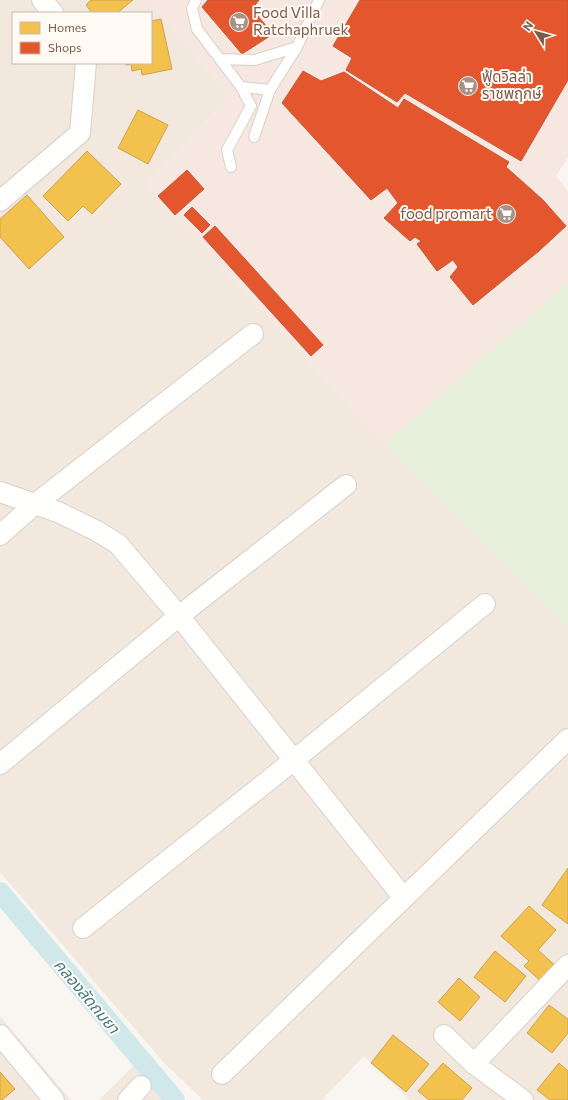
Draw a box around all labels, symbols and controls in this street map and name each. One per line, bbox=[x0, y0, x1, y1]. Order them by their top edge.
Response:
place label: Food Villa Ratchaphruek bbox=[253, 3, 349, 38]
supermarket icon: Food Villa Ratchaphruek bbox=[228, 11, 250, 33]
legend bbox=[12, 12, 152, 64]
north arrow bbox=[516, 12, 556, 52]
text: N bbox=[520, 18, 535, 33]
text: Homes bbox=[48, 20, 86, 34]
text: Shops bbox=[48, 40, 82, 54]
place label: ฟู้ดวิลล่า ราชพฤกษ์ bbox=[482, 67, 542, 102]
supermarket icon: ฟู้ดวิลล่า ราชพฤกษ์ bbox=[457, 75, 479, 97]
supermarket icon: food promart bbox=[495, 203, 517, 225]
place label: food promart bbox=[400, 204, 492, 222]
water label: คลองลัดถมยา bbox=[51, 955, 125, 1038]

